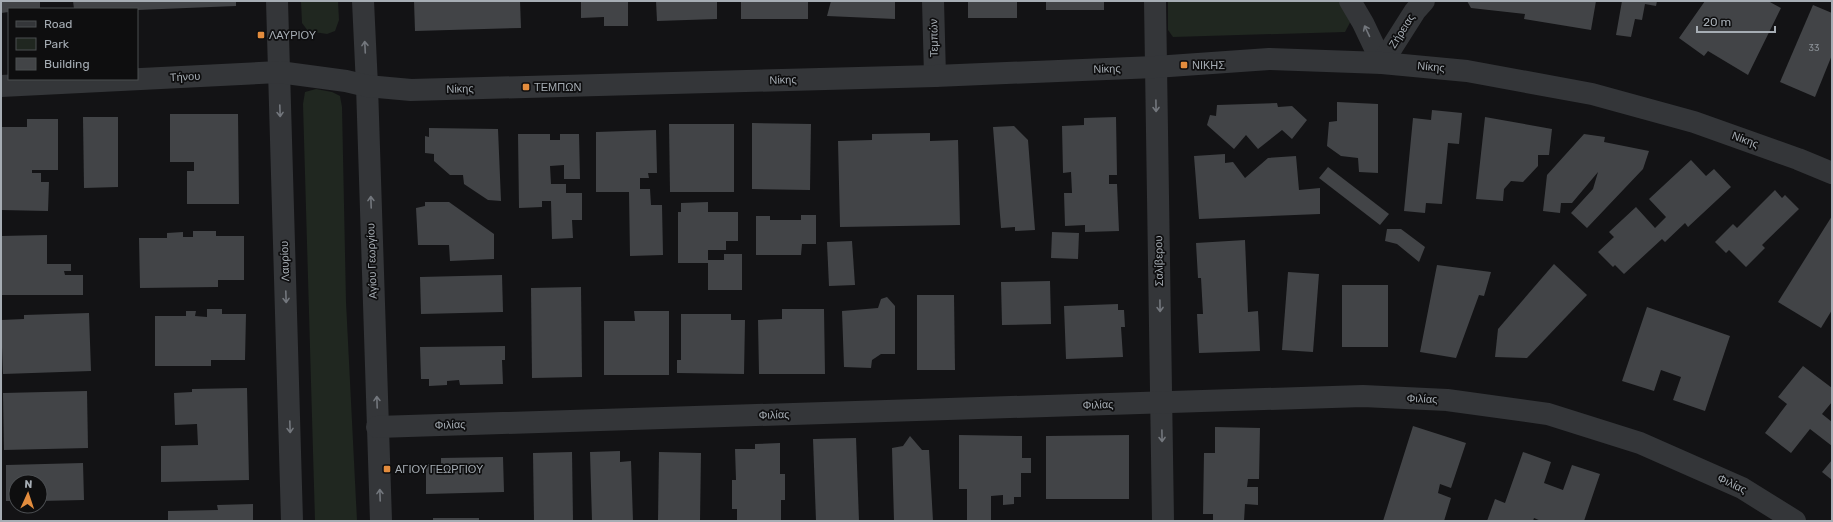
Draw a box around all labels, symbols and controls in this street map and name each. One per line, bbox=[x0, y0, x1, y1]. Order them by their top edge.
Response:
legend bbox=[8, 8, 138, 80]
scale bar bbox=[1697, 8, 1775, 34]
street label: Ζήρειας bbox=[1386, 11, 1418, 51]
text: 20 m bbox=[1703, 15, 1731, 29]
text: Road bbox=[44, 17, 72, 31]
street label: Τεμπών bbox=[927, 18, 941, 57]
one-way arrow bbox=[1363, 26, 1370, 38]
place label: ΛΑΥΡΙΟΥ bbox=[269, 29, 317, 42]
marker: ΛΑΥΡΙΟΥ bbox=[256, 30, 266, 40]
text: Park bbox=[44, 37, 70, 51]
one-way arrow bbox=[362, 41, 369, 54]
house number: 33 bbox=[1809, 43, 1819, 53]
text: Building bbox=[44, 57, 90, 71]
place label: ΝΙΚΗΣ bbox=[1192, 59, 1225, 72]
street label: Νίκης bbox=[1417, 59, 1445, 75]
marker: ΝΙΚΗΣ bbox=[1179, 60, 1189, 70]
street label: Νίκης bbox=[1093, 62, 1121, 76]
street label: Τήνου bbox=[169, 70, 201, 84]
street label: Νίκης bbox=[769, 73, 797, 87]
place label: ΤΕΜΠΩΝ bbox=[534, 81, 581, 94]
street label: Νίκης bbox=[446, 82, 474, 96]
marker: ΤΕΜΠΩΝ bbox=[521, 82, 531, 92]
one-way arrow bbox=[1152, 99, 1160, 112]
one-way arrow bbox=[277, 104, 284, 117]
street label: Νίκης bbox=[1730, 129, 1760, 151]
one-way arrow bbox=[367, 196, 374, 209]
street label: Αγίου Γεωργίου bbox=[364, 223, 380, 299]
street label: Σαλίβερου bbox=[1152, 236, 1166, 286]
street label: Λαυρίου bbox=[278, 241, 292, 281]
one-way arrow bbox=[282, 290, 290, 303]
one-way arrow bbox=[1156, 299, 1163, 312]
street label: Φιλίας bbox=[1406, 392, 1438, 406]
one-way arrow bbox=[373, 396, 380, 409]
street label: Φιλίας bbox=[1082, 398, 1114, 412]
street label: Φιλίας bbox=[758, 408, 790, 422]
street label: Φιλίας bbox=[434, 418, 466, 432]
one-way arrow bbox=[286, 420, 293, 433]
one-way arrow bbox=[1158, 429, 1165, 442]
place label: ΑΓΙΟΥ ΓΕΩΡΓΙΟΥ bbox=[395, 463, 484, 476]
marker: ΑΓΙΟΥ ΓΕΩΡΓΙΟΥ bbox=[382, 464, 392, 474]
street label: Φιλίας bbox=[1715, 471, 1749, 497]
north arrow bbox=[8, 474, 48, 514]
text: N bbox=[24, 478, 33, 491]
one-way arrow bbox=[376, 489, 384, 502]

